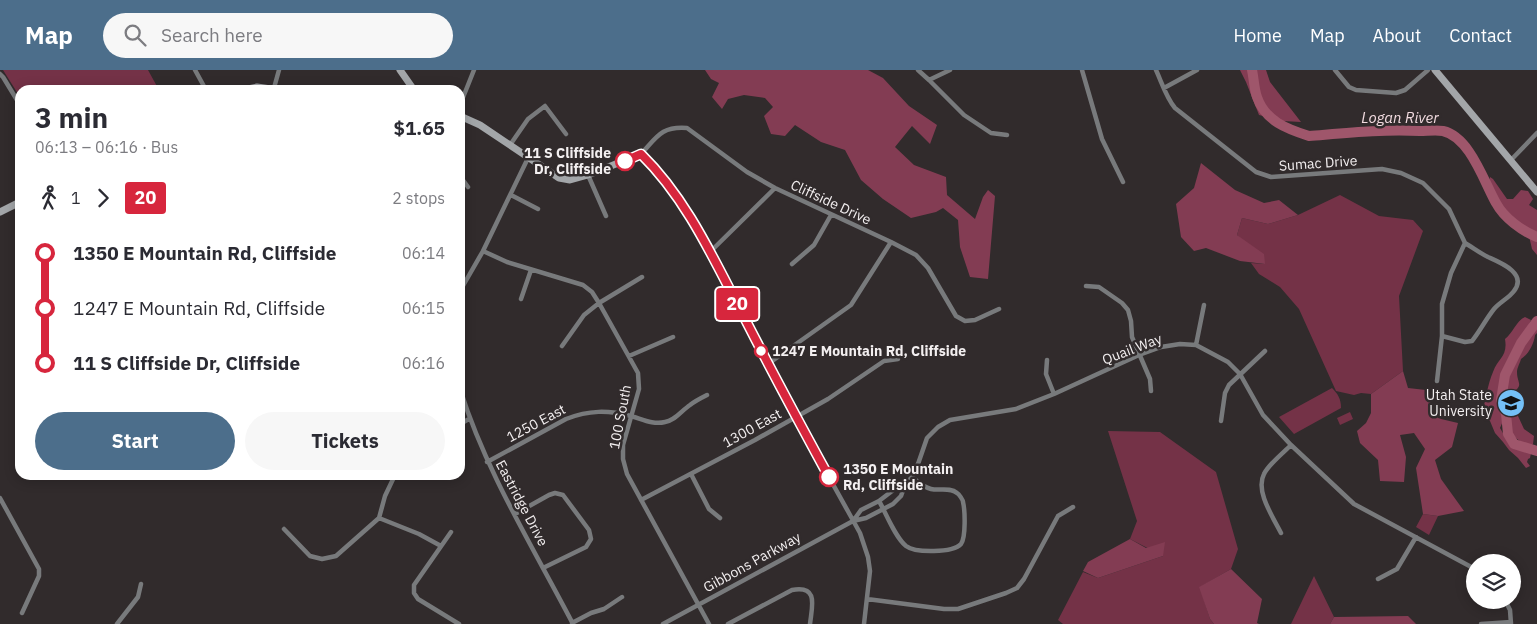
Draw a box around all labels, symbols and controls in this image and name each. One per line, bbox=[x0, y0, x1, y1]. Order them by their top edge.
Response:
search box bbox=[103, 13, 453, 58]
text: Map bbox=[25, 19, 73, 51]
icon: search bbox=[121, 21, 149, 49]
text: Search here bbox=[161, 23, 263, 47]
text: Home bbox=[1234, 24, 1282, 47]
text: Map bbox=[1310, 24, 1345, 47]
text: About bbox=[1373, 24, 1421, 47]
text: Contact bbox=[1449, 24, 1512, 47]
text: 3 min bbox=[35, 99, 108, 136]
water label: Logan River bbox=[1361, 108, 1439, 127]
text: $1.65 bbox=[393, 116, 445, 140]
text: 06:13 – 06:16 · Bus bbox=[35, 137, 178, 157]
place label: 11 S Cliffside Dr, Cliffside bbox=[524, 144, 611, 178]
marker: 11 S Cliffside Dr, Cliffside bbox=[615, 151, 635, 171]
street label: Sumac Drive bbox=[1278, 151, 1358, 175]
street label: Cliffside Drive bbox=[788, 175, 875, 229]
icon: walk bbox=[35, 184, 63, 212]
icon: forward bbox=[89, 184, 117, 212]
text: 20 bbox=[135, 186, 156, 209]
text: 1 bbox=[71, 188, 81, 208]
text: 2 stops bbox=[392, 188, 445, 208]
text: 1350 E Mountain Rd, Cliffside bbox=[73, 241, 336, 265]
text: 06:14 bbox=[402, 243, 445, 263]
line badge: 20 bbox=[714, 288, 760, 320]
text: 20 bbox=[726, 292, 748, 315]
text: 1247 E Mountain Rd, Cliffside bbox=[73, 296, 325, 320]
text: 06:15 bbox=[402, 298, 445, 318]
street label: Quail Way bbox=[1100, 329, 1164, 369]
place label: 1247 E Mountain Rd, Cliffside bbox=[772, 342, 966, 360]
marker: 1247 E Mountain Rd, Cliffside bbox=[754, 344, 768, 358]
text: 11 S Cliffside Dr, Cliffside bbox=[73, 351, 300, 375]
text: 06:16 bbox=[402, 353, 445, 373]
street label: 100 South bbox=[605, 383, 635, 451]
place label: Utah State University bbox=[1426, 386, 1492, 420]
school or university icon: Utah State University bbox=[1496, 388, 1526, 418]
street label: 1250 East bbox=[503, 400, 569, 446]
street label: 1300 East bbox=[720, 405, 784, 451]
button: Start bbox=[35, 412, 235, 470]
button: Tickets bbox=[245, 412, 445, 470]
street label: Eastridge Drive bbox=[492, 457, 552, 549]
place label: 1350 E Mountain Rd, Cliffside bbox=[843, 460, 953, 494]
marker: 1350 E Mountain Rd, Cliffside bbox=[819, 467, 839, 487]
street label: Gibbons Parkway bbox=[700, 528, 804, 596]
map controls bbox=[1466, 554, 1521, 609]
button: layers bbox=[1466, 554, 1521, 609]

